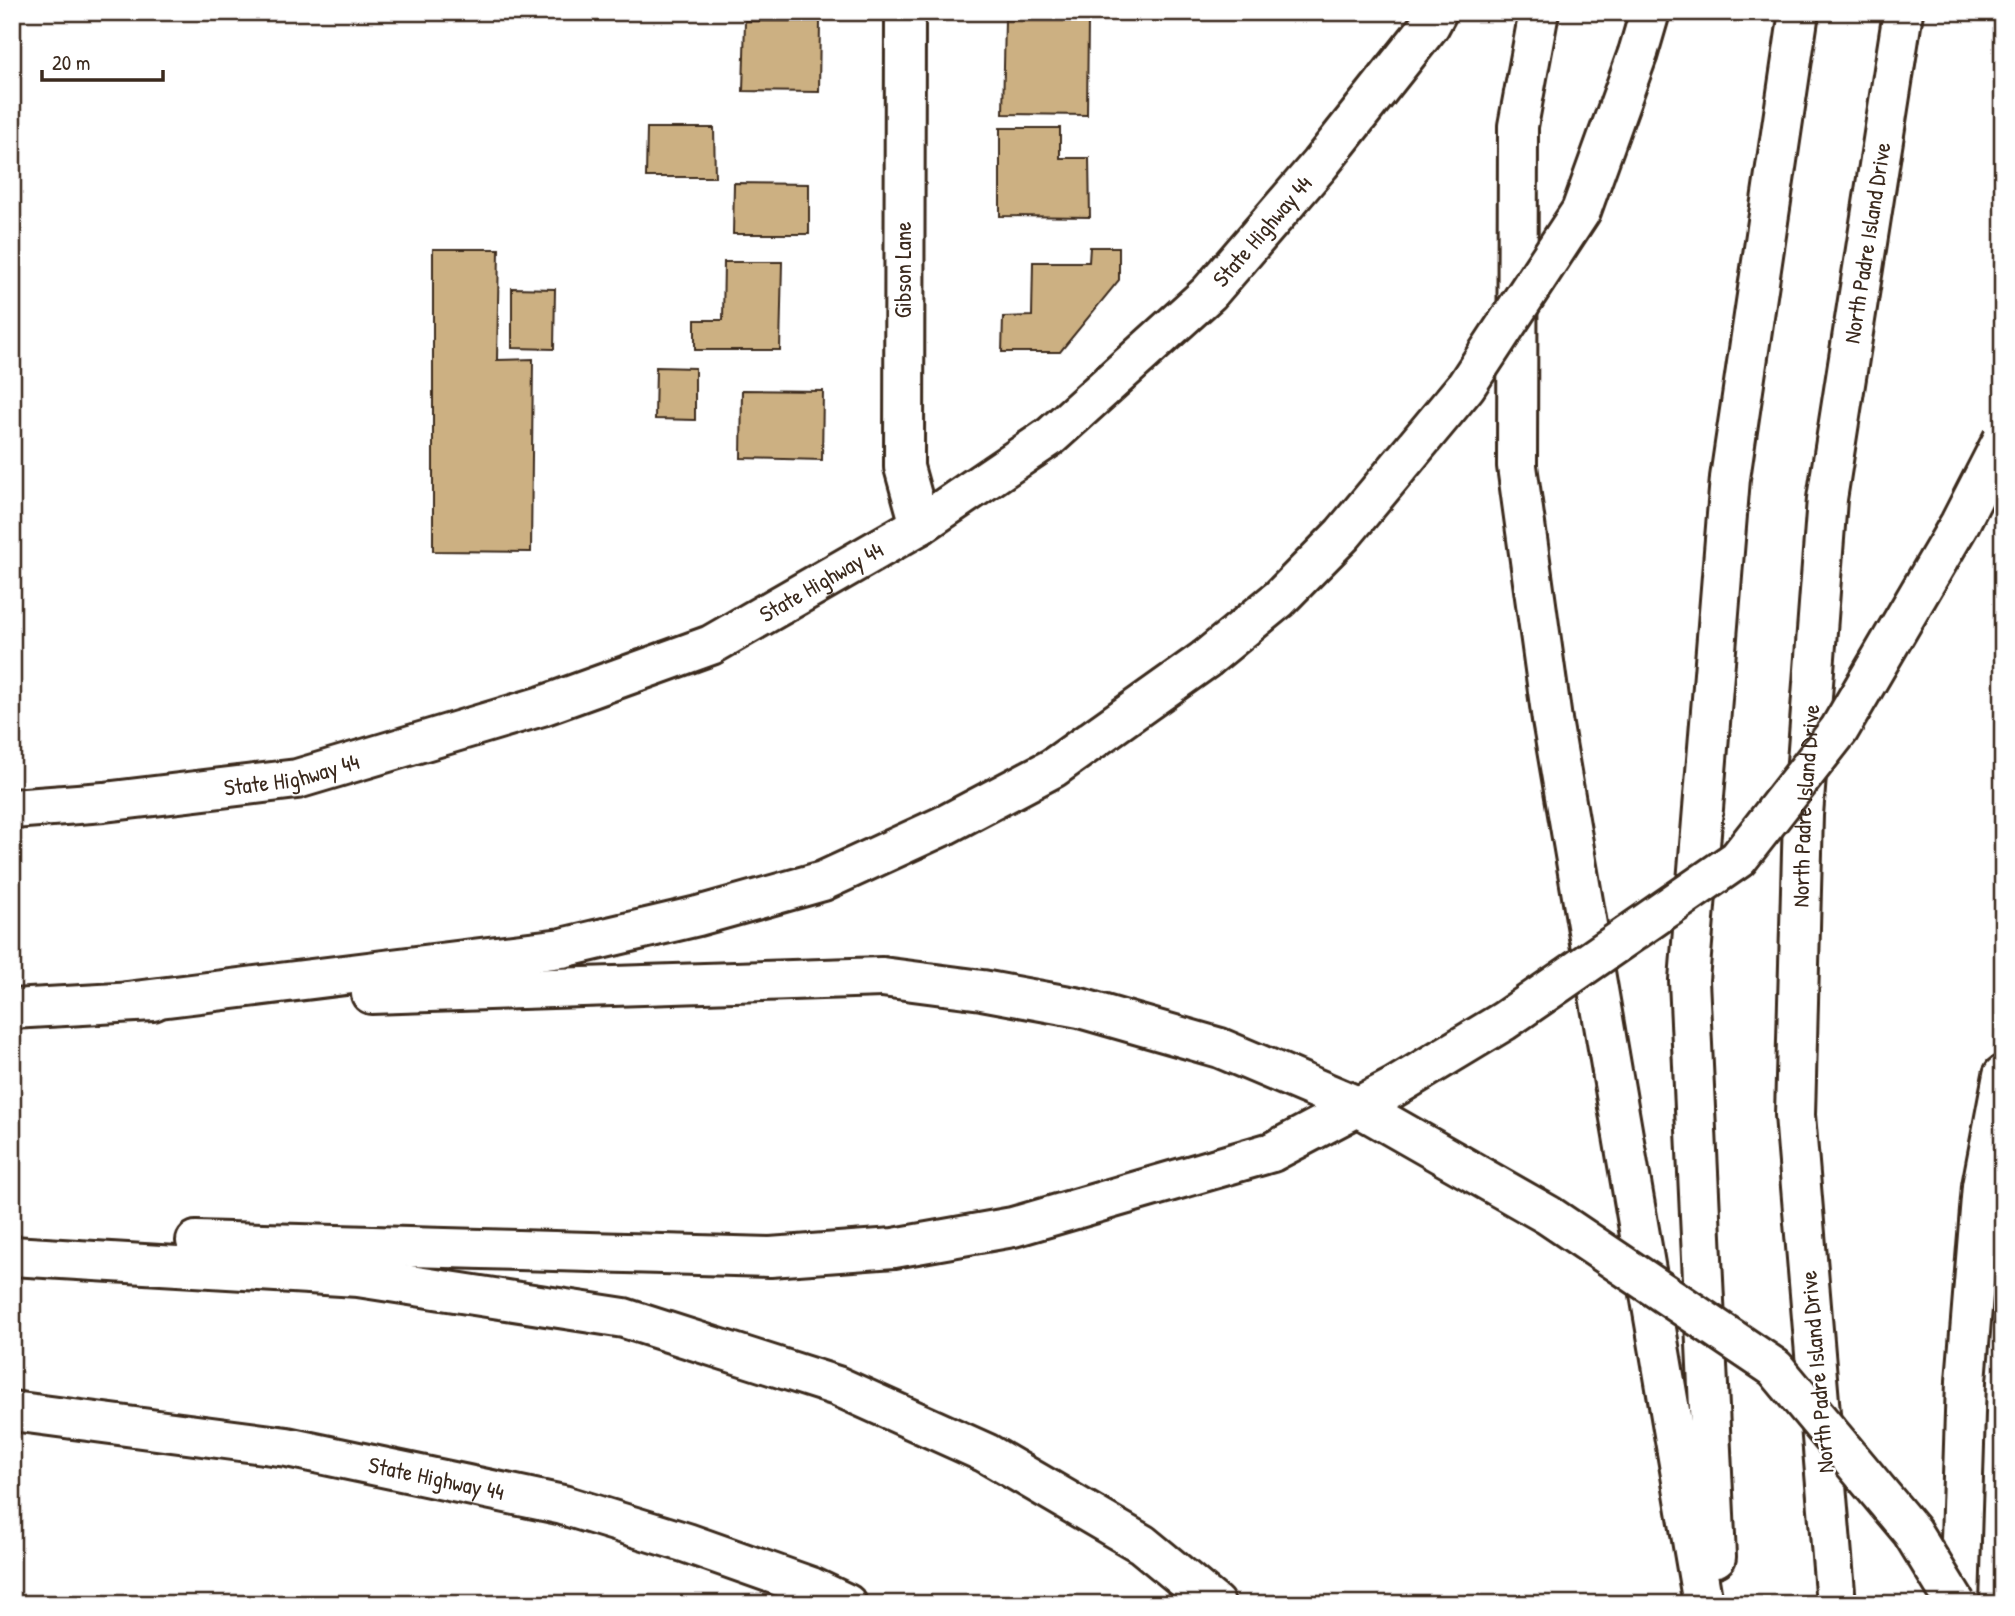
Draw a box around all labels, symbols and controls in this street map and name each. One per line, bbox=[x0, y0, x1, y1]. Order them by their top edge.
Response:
scale bar bbox=[42, 38, 163, 82]
text: 20 m bbox=[52, 48, 90, 77]
street label: North Padre Island Drive bbox=[1836, 140, 1897, 345]
street label: State Highway 44 bbox=[1205, 169, 1318, 293]
street label: Gibson Lane bbox=[887, 222, 918, 318]
street label: State Highway 44 bbox=[754, 534, 888, 629]
street label: North Padre Island Drive bbox=[1785, 703, 1826, 908]
street label: State Highway 44 bbox=[222, 745, 363, 803]
street label: North Padre Island Drive bbox=[1792, 1270, 1841, 1474]
street label: State Highway 44 bbox=[366, 1449, 507, 1507]

